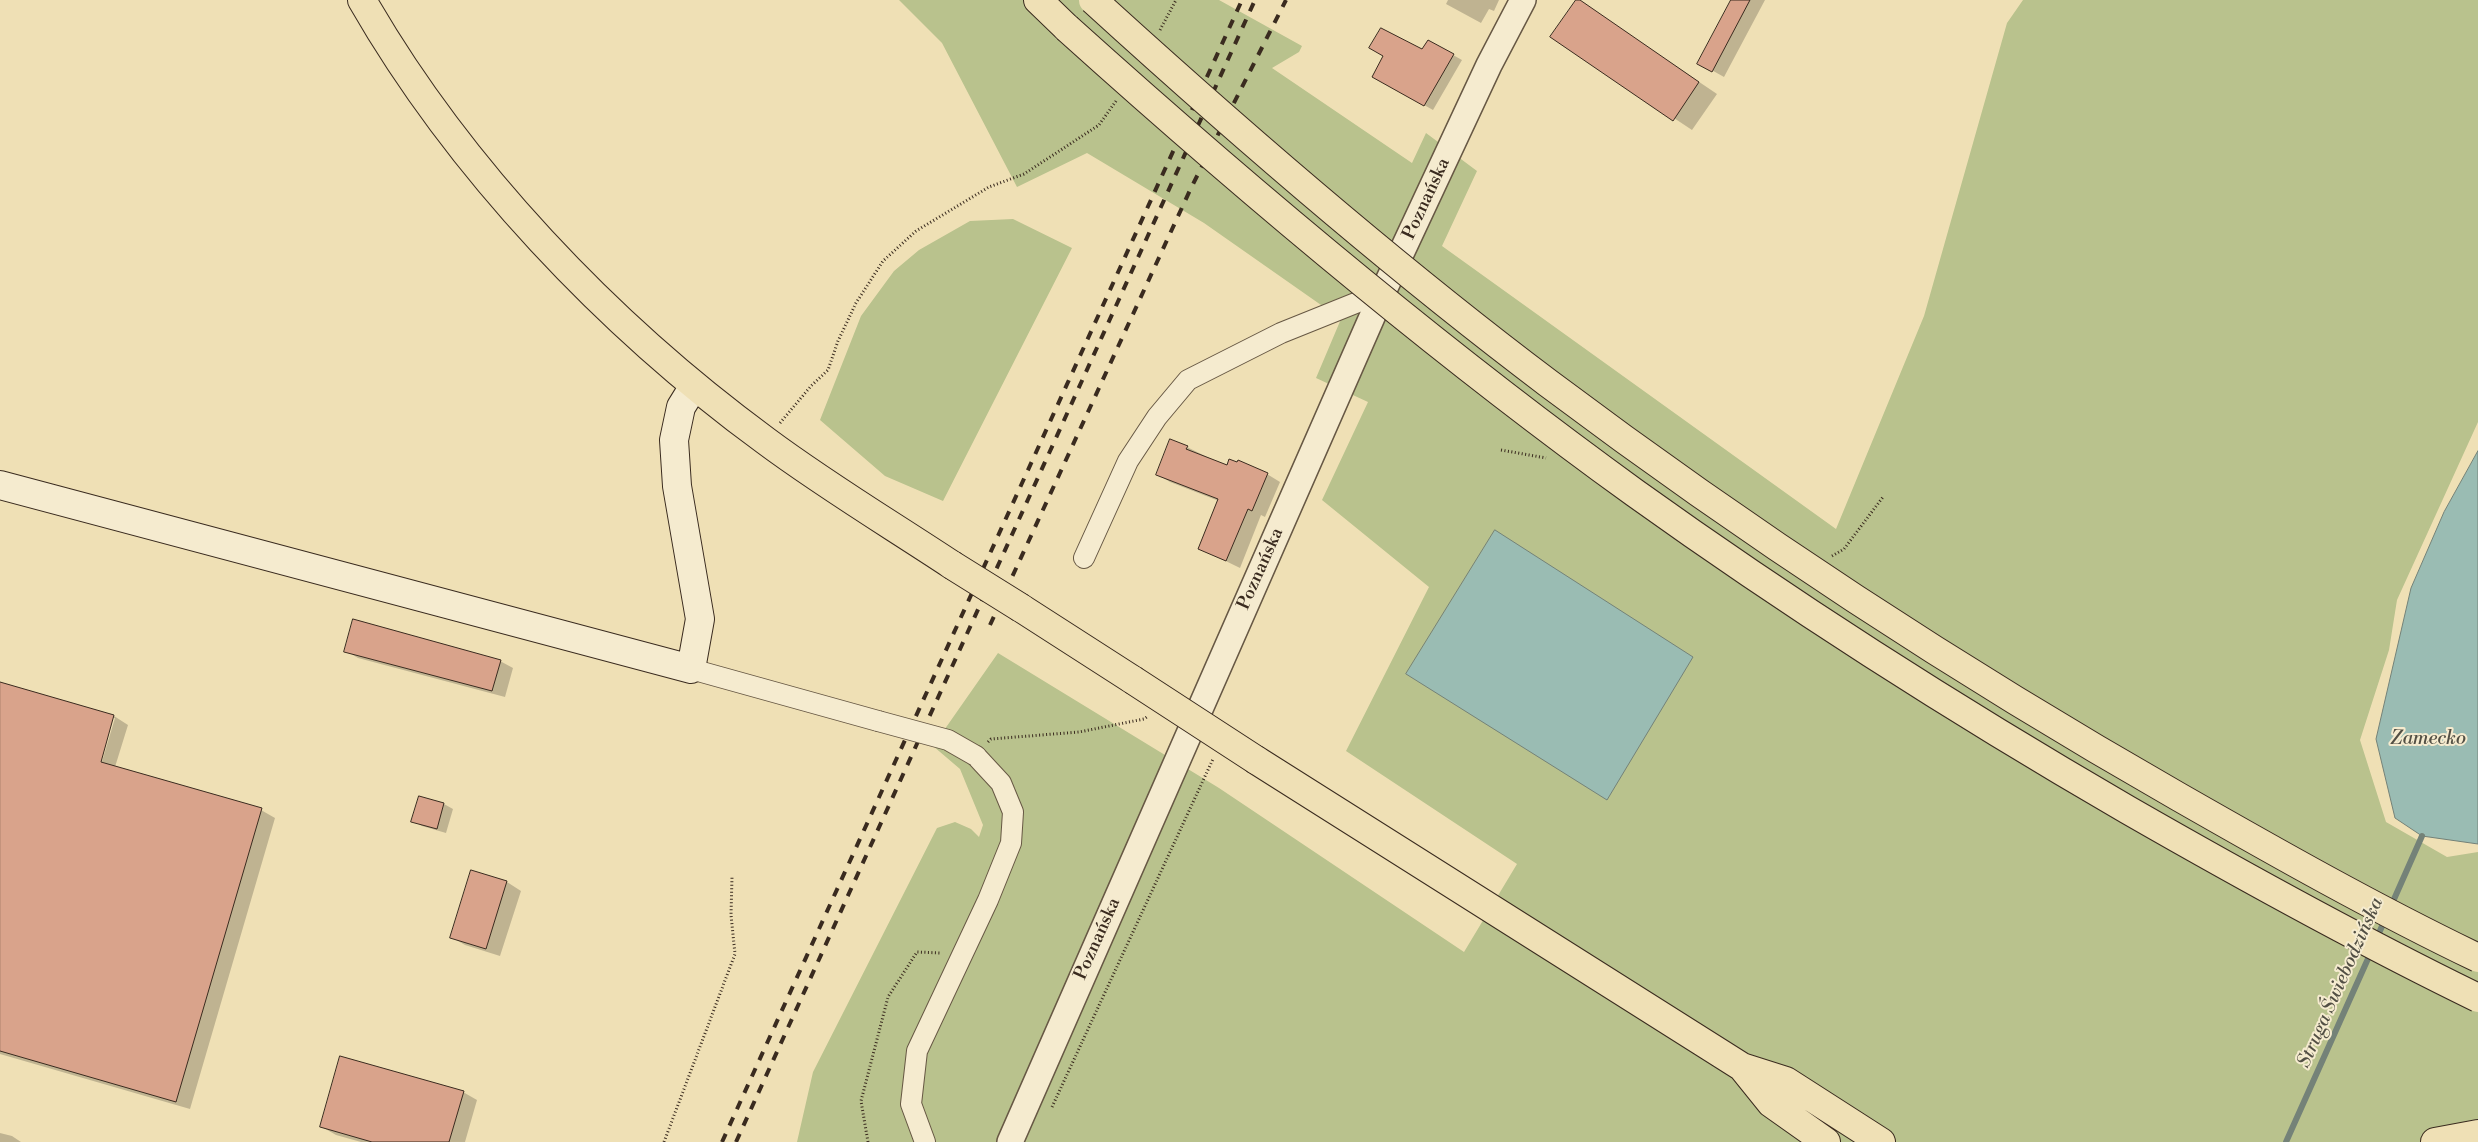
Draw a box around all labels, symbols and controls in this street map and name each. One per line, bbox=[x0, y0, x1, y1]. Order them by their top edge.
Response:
street label: Poznańska bbox=[1399, 155, 1455, 243]
street label: Poznańska bbox=[1233, 525, 1289, 613]
water label: Zamecko bbox=[2390, 728, 2466, 750]
water label: Struga Świebodzińska bbox=[2293, 894, 2389, 1072]
street label: Poznańska bbox=[1070, 895, 1126, 983]

